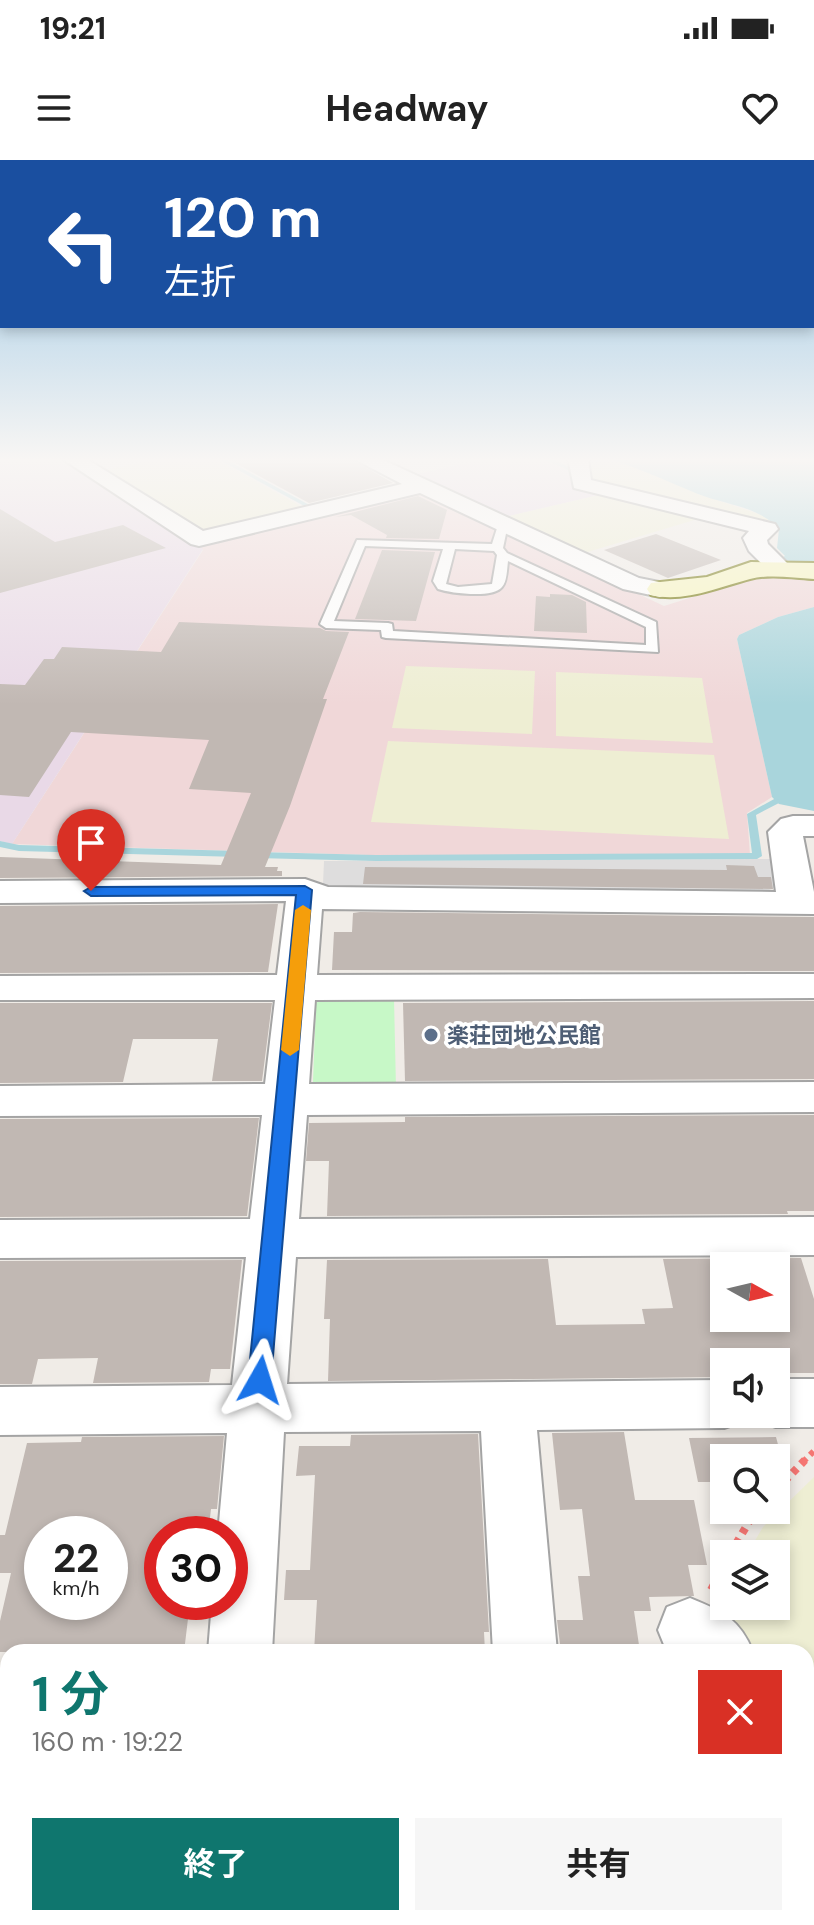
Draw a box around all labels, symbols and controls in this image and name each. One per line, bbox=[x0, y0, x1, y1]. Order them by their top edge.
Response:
text: 19:21 bbox=[40, 9, 106, 48]
text: Headway bbox=[326, 85, 488, 132]
icon: menu bbox=[32, 86, 76, 130]
icon: heart bbox=[738, 86, 782, 130]
text: 120 m bbox=[164, 181, 322, 254]
icon: left bbox=[32, 192, 136, 296]
text: 左折 bbox=[164, 258, 236, 305]
pin bbox=[57, 809, 125, 891]
icon: arrive bbox=[69, 821, 113, 865]
place label: 楽荘団地公民館 bbox=[447, 1021, 601, 1050]
marker: 楽荘団地公民館 bbox=[422, 1026, 440, 1044]
north arrow bbox=[710, 1252, 790, 1332]
map controls bbox=[710, 1252, 790, 1620]
position arrow bbox=[218, 1338, 302, 1422]
button: sound bbox=[710, 1348, 790, 1428]
button: search bbox=[710, 1444, 790, 1524]
speed limit sign: 30 bbox=[144, 1516, 248, 1620]
text: 22 bbox=[53, 1532, 99, 1584]
button: layers bbox=[710, 1540, 790, 1620]
text: km/h bbox=[52, 1575, 100, 1601]
text: 1 分 bbox=[32, 1663, 109, 1726]
button: close bbox=[698, 1670, 782, 1754]
text: 160 m · 19:22 bbox=[32, 1725, 183, 1759]
button: 終了 bbox=[32, 1818, 399, 1910]
button: 共有 bbox=[415, 1818, 782, 1910]

